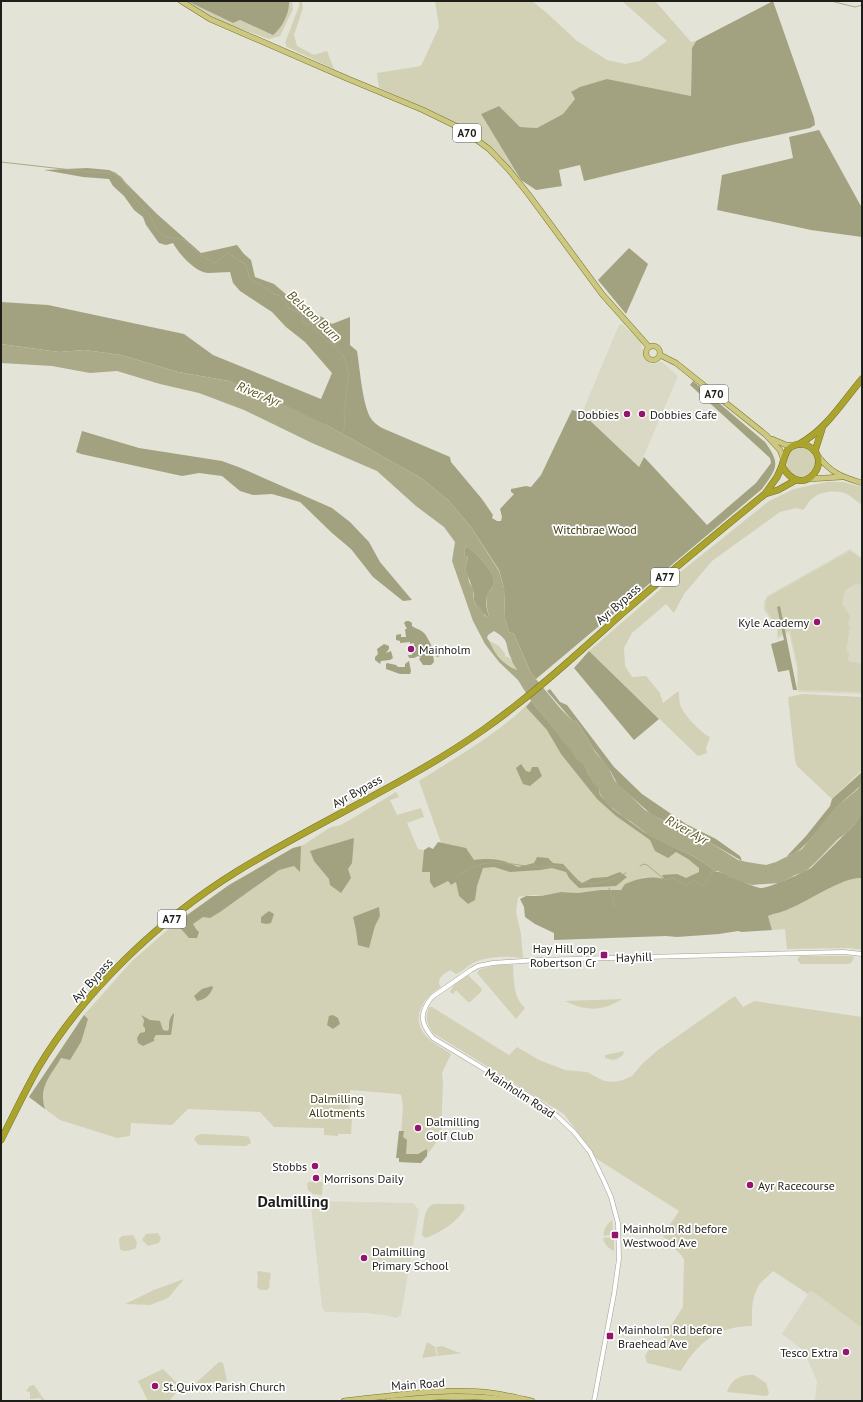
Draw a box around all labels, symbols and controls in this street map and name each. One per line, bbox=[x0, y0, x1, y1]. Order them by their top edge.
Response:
road number: A70 bbox=[453, 124, 481, 142]
water label: Belston Burn bbox=[283, 287, 345, 345]
water label: River Ayr bbox=[234, 377, 284, 411]
road number: A70 bbox=[700, 385, 728, 403]
place label: Dobbies bbox=[577, 407, 619, 422]
place label: Dobbies Cafe bbox=[650, 407, 717, 422]
marker: Dobbies bbox=[622, 409, 632, 419]
marker: Dobbies Cafe bbox=[637, 409, 647, 419]
park label: Witchbrae Wood bbox=[553, 522, 637, 537]
road number: A77 bbox=[651, 568, 679, 586]
street label: Ayr Bypass bbox=[592, 580, 644, 628]
place label: Kyle Academy bbox=[738, 615, 809, 630]
marker: Kyle Academy bbox=[812, 617, 822, 627]
place label: Mainholm bbox=[419, 642, 470, 657]
marker: Mainholm bbox=[406, 644, 416, 654]
street label: Ayr Bypass bbox=[329, 771, 385, 811]
water label: River Ayr bbox=[663, 811, 712, 849]
road number: A77 bbox=[158, 910, 186, 928]
place label: Hay Hill opp Robertson Cr bbox=[530, 941, 596, 970]
street label: Hayhill bbox=[616, 949, 653, 965]
marker: Hay Hill opp Robertson Cr bbox=[599, 950, 609, 960]
street label: Ayr Bypass bbox=[68, 955, 116, 1005]
street label: Mainholm Road bbox=[482, 1065, 558, 1121]
park label: Dalmilling Allotments bbox=[309, 1091, 365, 1120]
place label: Dalmilling Golf Club bbox=[426, 1114, 480, 1143]
marker: Dalmilling Golf Club bbox=[413, 1123, 423, 1133]
place label: Stobbs bbox=[272, 1159, 307, 1174]
marker: Stobbs bbox=[310, 1161, 320, 1171]
place label: Morrisons Daily bbox=[324, 1171, 404, 1186]
marker: Morrisons Daily bbox=[311, 1173, 321, 1183]
place label: Ayr Racecourse bbox=[758, 1178, 835, 1193]
marker: Ayr Racecourse bbox=[745, 1180, 755, 1190]
district label: Dalmilling bbox=[257, 1191, 329, 1211]
place label: Mainholm Rd before Westwood Ave bbox=[623, 1221, 727, 1250]
marker: Mainholm Rd before Westwood Ave bbox=[610, 1230, 620, 1240]
place label: Dalmilling Primary School bbox=[372, 1244, 449, 1273]
marker: Dalmilling Primary School bbox=[359, 1253, 369, 1263]
place label: Mainholm Rd before Braehead Ave bbox=[618, 1322, 722, 1351]
marker: Mainholm Rd before Braehead Ave bbox=[605, 1331, 615, 1341]
place label: Tesco Extra bbox=[780, 1345, 838, 1360]
marker: Tesco Extra bbox=[841, 1347, 851, 1357]
street label: Main Road bbox=[391, 1375, 445, 1393]
place label: St.Quivox Parish Church bbox=[163, 1379, 285, 1394]
marker: St.Quivox Parish Church bbox=[150, 1381, 160, 1391]

